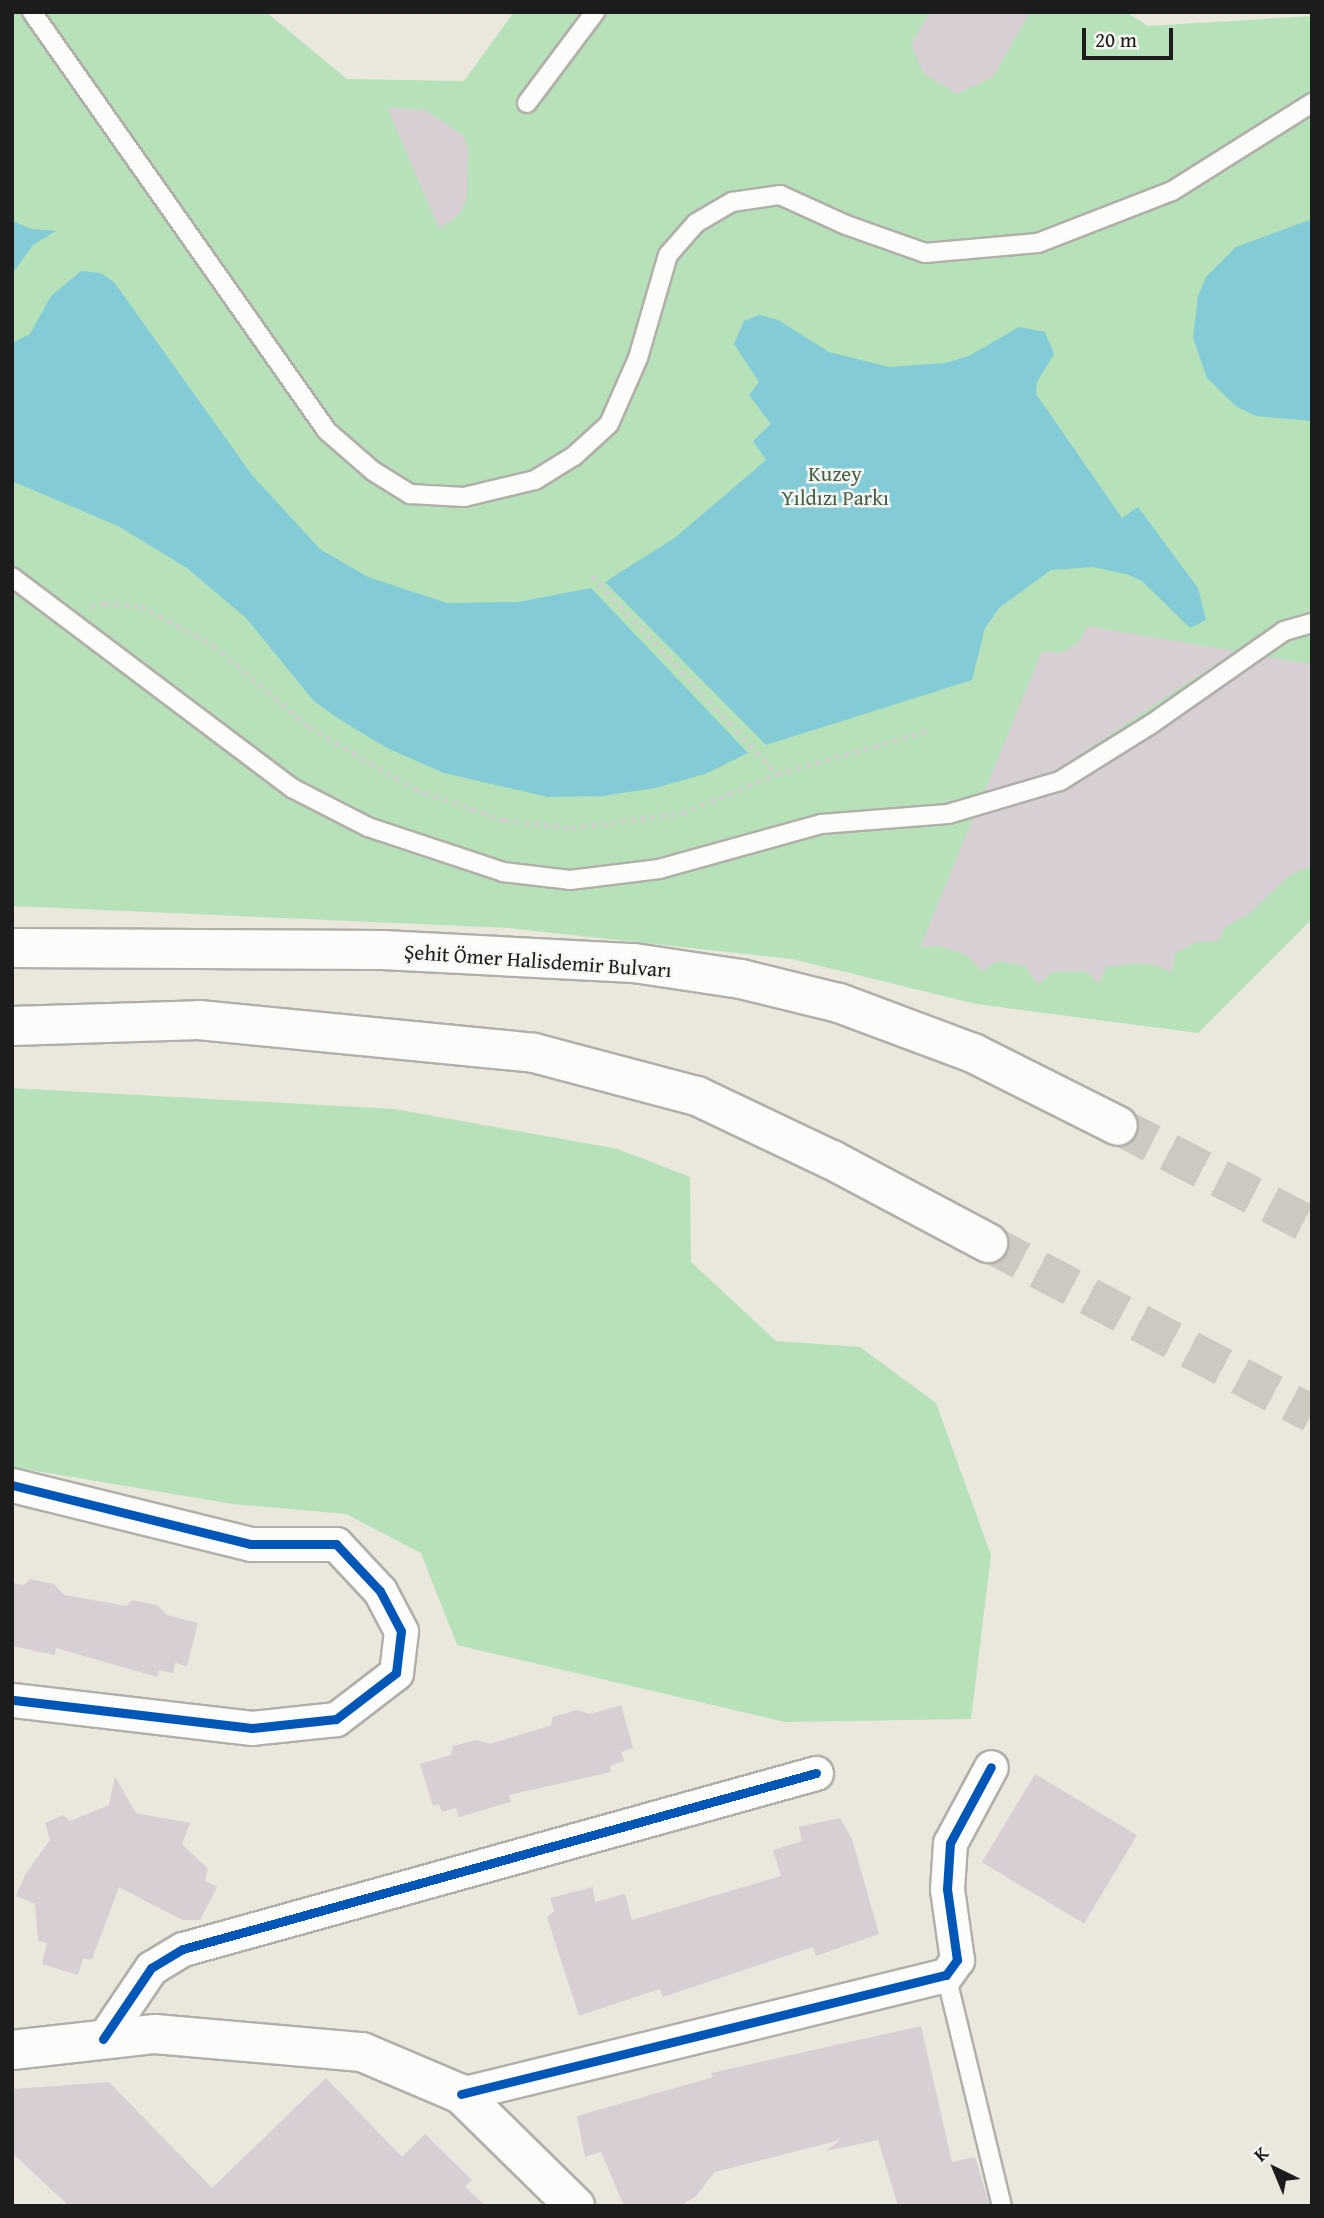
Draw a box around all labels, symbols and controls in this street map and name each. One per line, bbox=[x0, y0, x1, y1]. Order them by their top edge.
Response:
scale bar bbox=[1086, 14, 1177, 58]
text: 20 m bbox=[1095, 24, 1137, 55]
park label: Kuzey Yıldızı Parkı bbox=[781, 461, 889, 511]
street label: Şehit Ömer Halisdemir Bulvarı bbox=[403, 939, 673, 983]
north arrow bbox=[1240, 2134, 1310, 2204]
text: K bbox=[1247, 2139, 1275, 2168]

